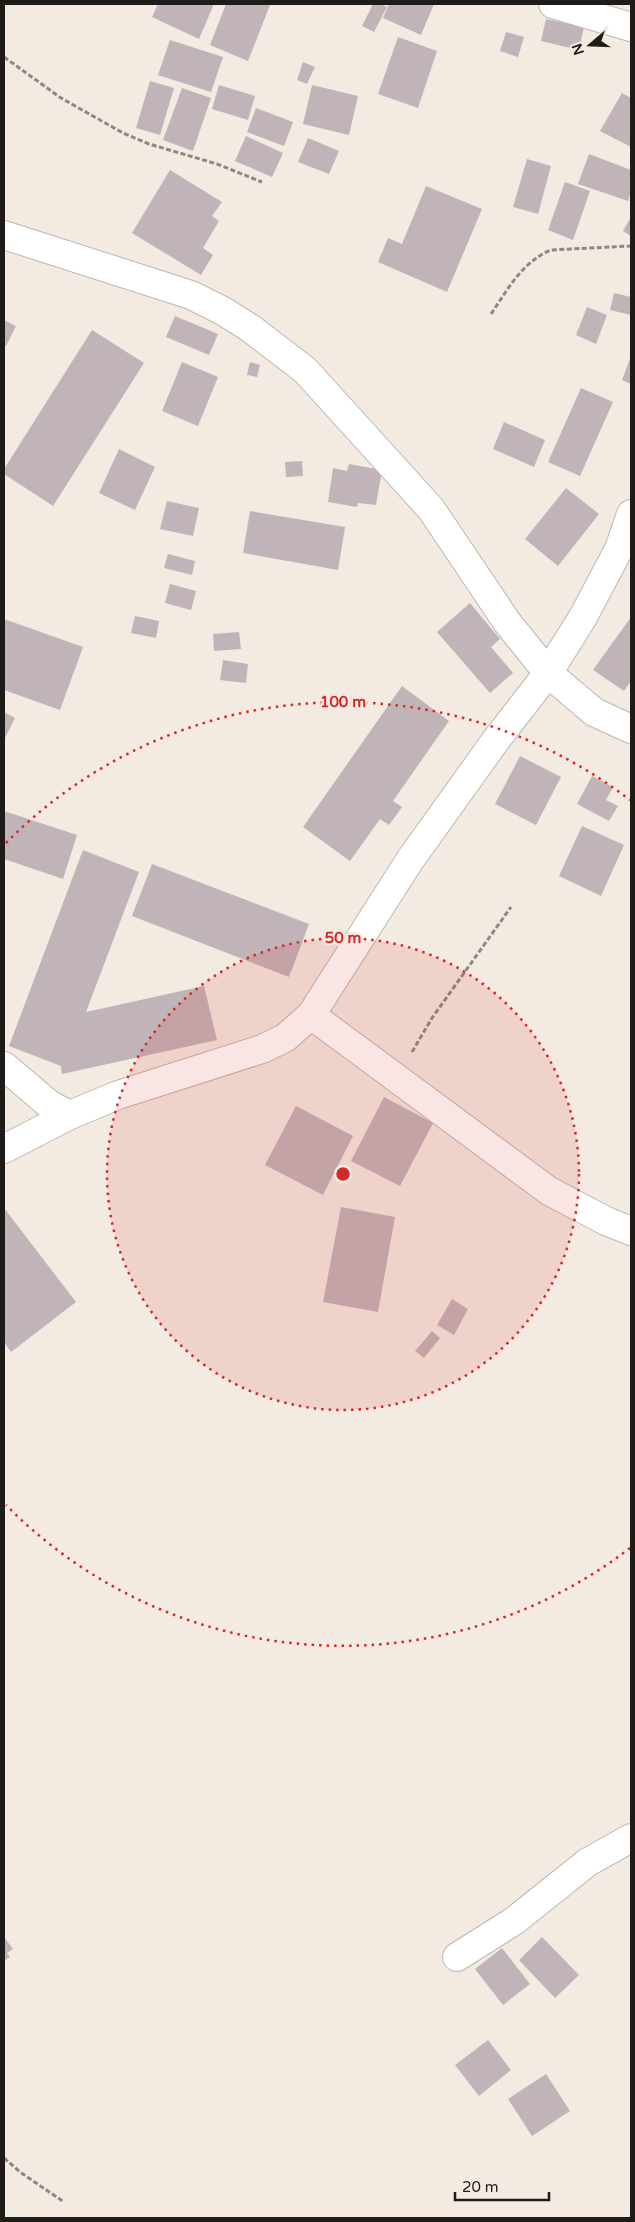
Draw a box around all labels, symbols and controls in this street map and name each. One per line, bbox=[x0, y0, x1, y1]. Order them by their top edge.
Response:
north arrow bbox=[565, 20, 615, 70]
text: N bbox=[568, 41, 588, 57]
text: 100 m bbox=[320, 693, 366, 711]
text: 50 m bbox=[325, 929, 361, 947]
centre of rings bbox=[334, 1165, 352, 1183]
scale bar bbox=[455, 2170, 549, 2202]
text: 20 m bbox=[462, 2178, 499, 2196]

